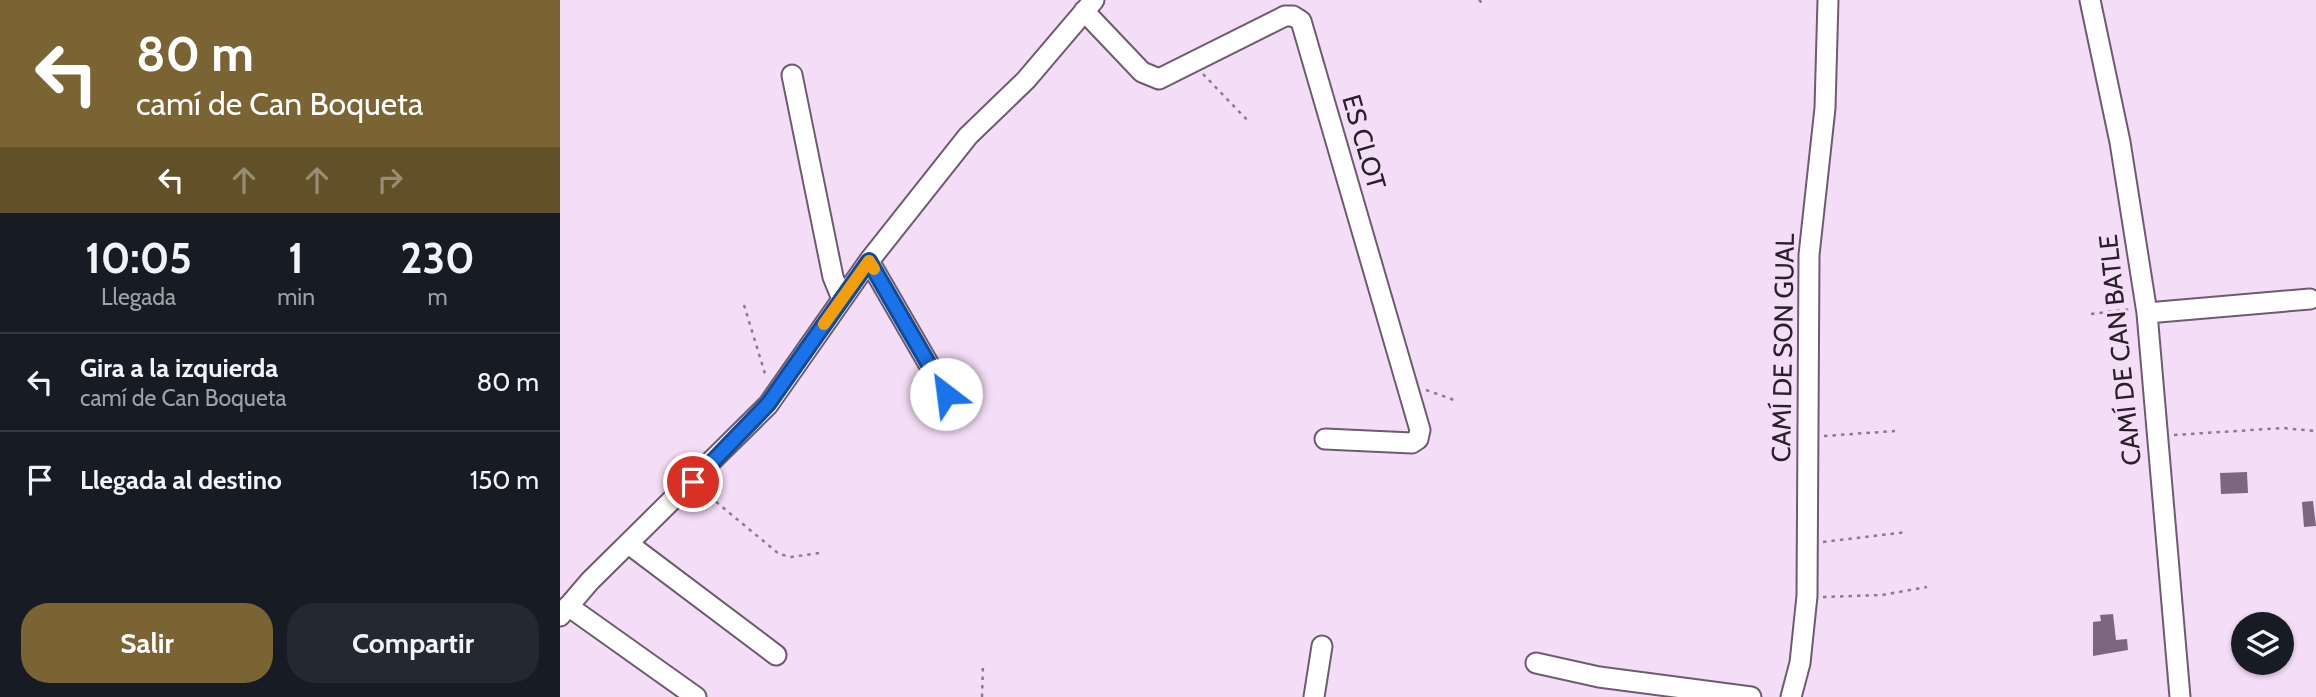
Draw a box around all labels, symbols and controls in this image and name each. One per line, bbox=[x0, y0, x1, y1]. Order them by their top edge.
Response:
text: 80 m bbox=[136, 24, 254, 83]
icon: left bbox=[21, 28, 112, 119]
text: camí de Can Boqueta bbox=[136, 84, 423, 123]
street label: ES CLOT bbox=[1335, 91, 1393, 193]
icon: left bbox=[152, 161, 190, 199]
icon: ahead bbox=[225, 161, 263, 199]
icon: ahead bbox=[298, 161, 336, 199]
icon: right bbox=[371, 161, 409, 199]
text: 10:05 bbox=[85, 232, 192, 284]
text: 1 bbox=[288, 232, 304, 284]
text: 230 bbox=[400, 232, 475, 284]
street label: CAMÍ DE SON GUAL bbox=[1765, 233, 1801, 463]
street label: CAMÍ DE CAN BATLE bbox=[2092, 233, 2148, 467]
text: Llegada bbox=[101, 283, 176, 311]
text: min bbox=[277, 283, 315, 311]
text: m bbox=[427, 283, 448, 311]
text: Gira a la izquierda bbox=[80, 352, 278, 384]
position arrow bbox=[909, 357, 983, 431]
icon: left bbox=[21, 363, 59, 401]
text: 80 m bbox=[476, 366, 539, 398]
text: camí de Can Boqueta bbox=[80, 384, 286, 412]
pin bbox=[663, 452, 723, 512]
icon: arrive bbox=[21, 461, 59, 499]
icon: arrive bbox=[674, 463, 712, 501]
text: Llegada al destino bbox=[80, 464, 282, 496]
text: 150 m bbox=[470, 464, 539, 496]
button: Salir bbox=[21, 603, 273, 683]
button: Compartir bbox=[287, 603, 539, 683]
map controls bbox=[2231, 612, 2294, 675]
button: layers bbox=[2231, 612, 2294, 675]

